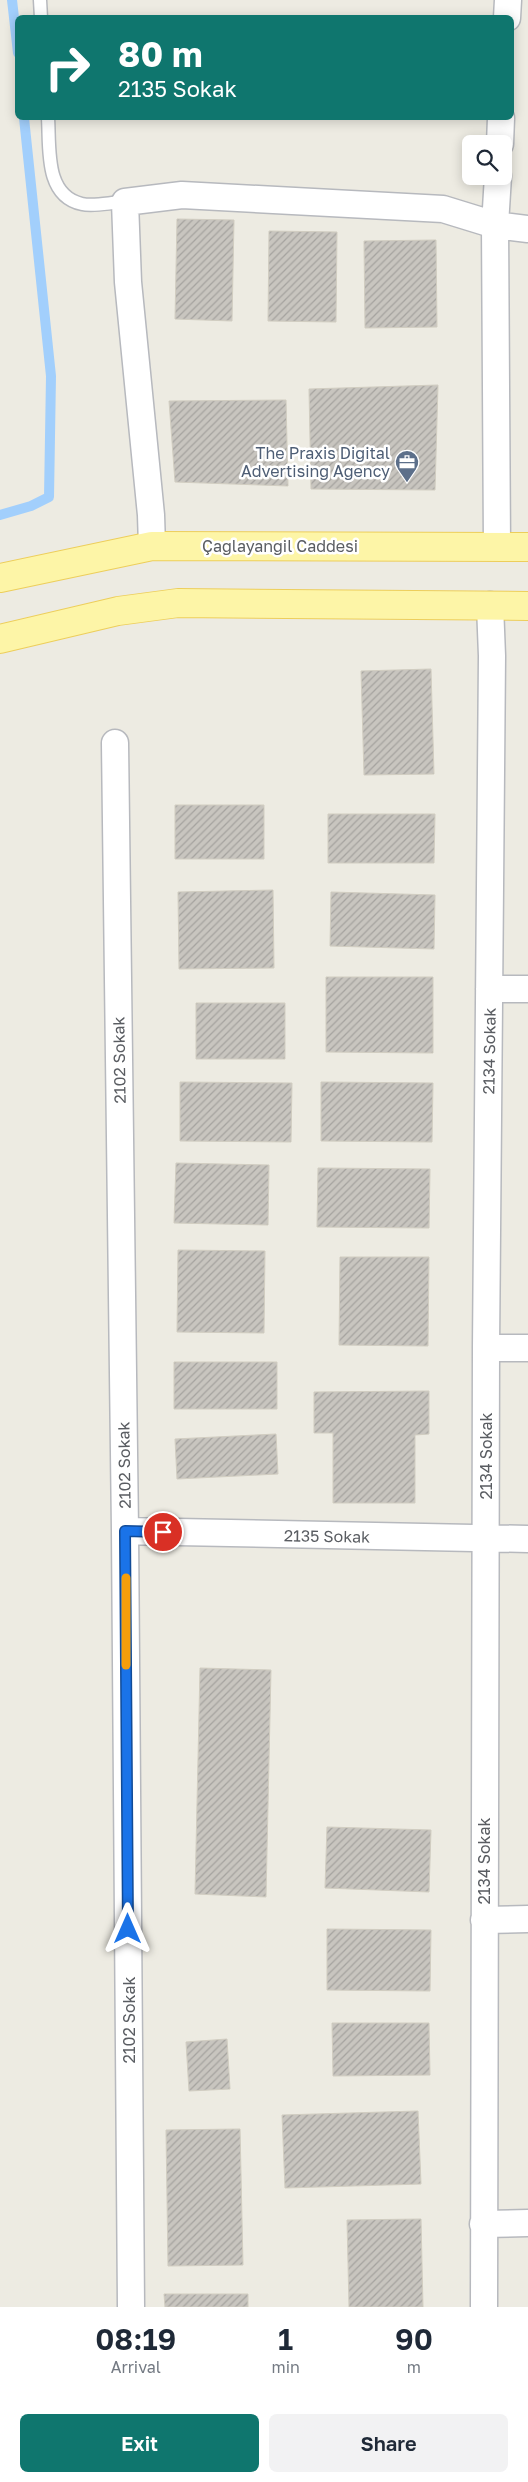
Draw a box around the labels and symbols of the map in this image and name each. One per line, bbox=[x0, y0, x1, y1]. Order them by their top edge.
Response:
place label: The Praxis Digital Advertising Agency bbox=[241, 443, 390, 481]
office icon: The Praxis Digital Advertising Agency bbox=[394, 449, 420, 483]
street label: Çağlayangil Caddesi bbox=[202, 536, 358, 556]
street label: 2134 Sokak bbox=[478, 1007, 500, 1095]
street label: 2102 Sokak bbox=[108, 1016, 130, 1104]
street label: 2134 Sokak bbox=[476, 1413, 496, 1499]
street label: 2102 Sokak bbox=[113, 1421, 135, 1509]
pin bbox=[142, 1511, 184, 1553]
street label: 2135 Sokak bbox=[284, 1525, 370, 1547]
street label: 2134 Sokak bbox=[474, 1818, 494, 1904]
position arrow bbox=[101, 1902, 153, 1954]
street label: 2102 Sokak bbox=[119, 1976, 139, 2064]

